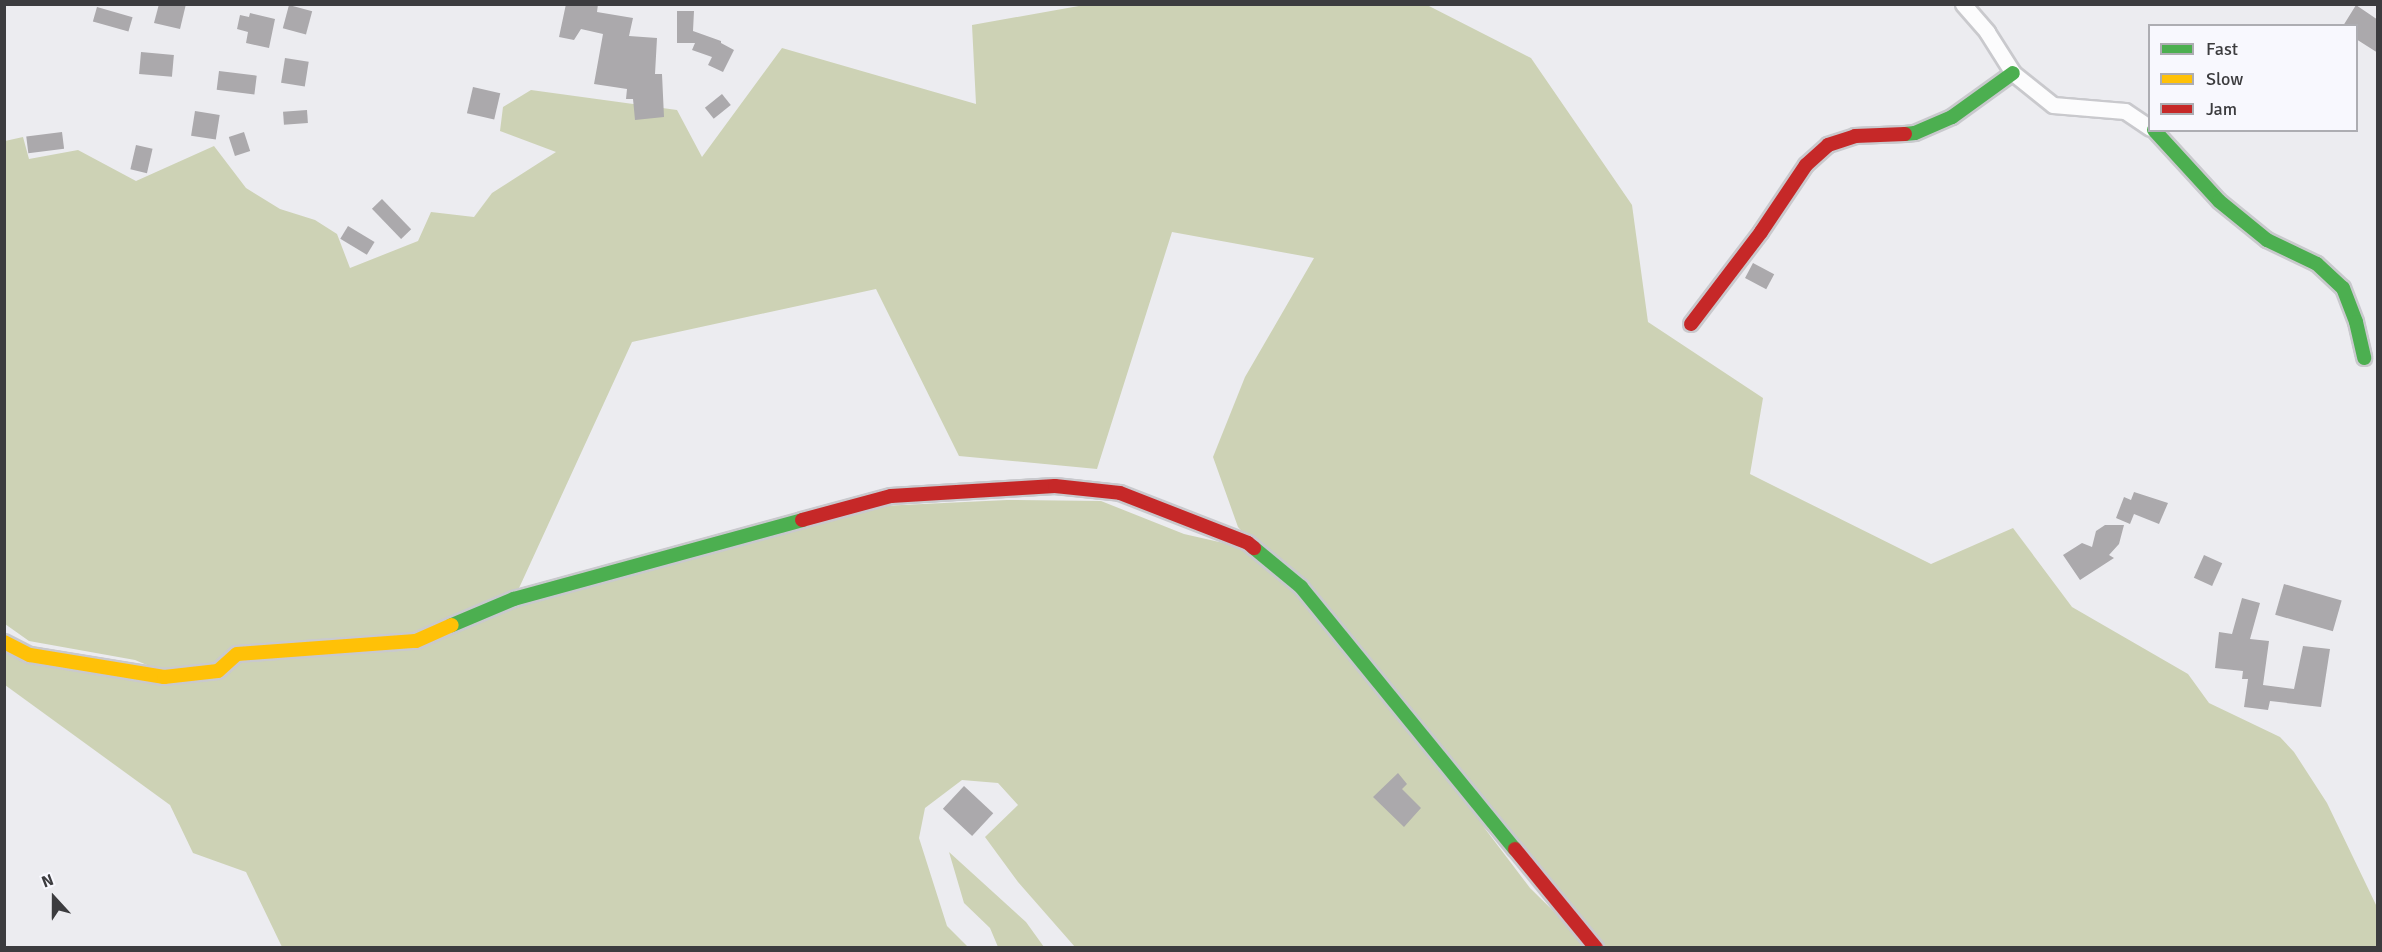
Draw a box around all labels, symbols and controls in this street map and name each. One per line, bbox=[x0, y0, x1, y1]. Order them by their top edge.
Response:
legend bbox=[2148, 24, 2358, 132]
text: Fast bbox=[2206, 38, 2238, 60]
text: Slow bbox=[2206, 68, 2243, 90]
text: Jam bbox=[2206, 98, 2237, 120]
north arrow bbox=[24, 868, 84, 928]
text: N bbox=[39, 870, 56, 893]

